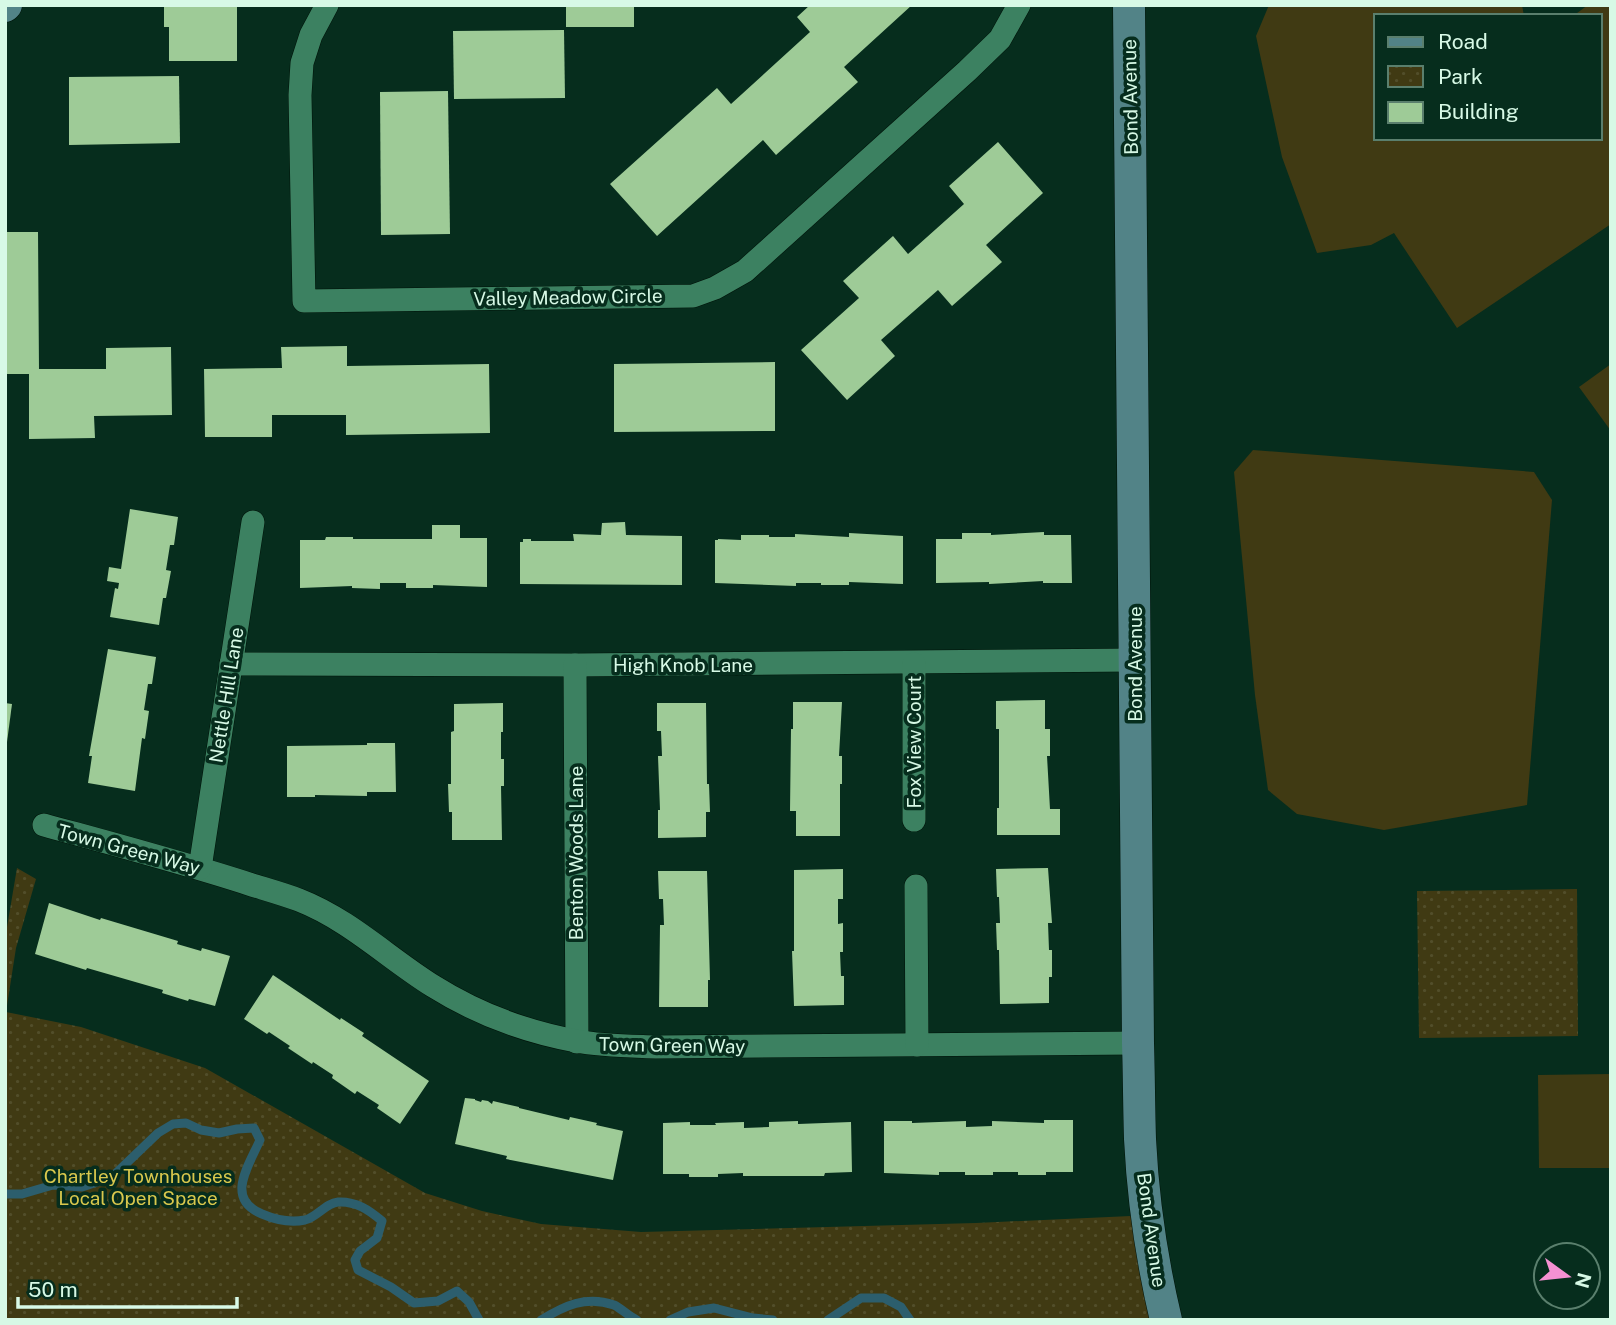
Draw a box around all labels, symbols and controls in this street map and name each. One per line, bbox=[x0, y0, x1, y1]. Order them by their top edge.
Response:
legend bbox=[1374, 14, 1602, 140]
text: Road bbox=[1438, 29, 1488, 54]
street label: Bond Avenue bbox=[1118, 39, 1142, 155]
text: Park bbox=[1438, 64, 1483, 89]
text: Building bbox=[1438, 99, 1519, 124]
street label: Valley Meadow Circle bbox=[473, 284, 663, 310]
street label: Bond Avenue bbox=[1124, 606, 1146, 722]
street label: Nettle Hill Lane bbox=[204, 626, 248, 764]
street label: High Knob Lane bbox=[613, 654, 753, 676]
street label: Fox View Court bbox=[903, 676, 925, 808]
street label: Benton Woods Lane bbox=[565, 766, 587, 940]
street label: Town Green Way bbox=[55, 819, 203, 879]
street label: Town Green Way bbox=[599, 1033, 745, 1057]
park label: Chartley Townhouses Local Open Space bbox=[44, 1165, 232, 1209]
street label: Bond Avenue bbox=[1133, 1171, 1171, 1289]
north arrow bbox=[1532, 1241, 1602, 1311]
scale bar bbox=[18, 1266, 236, 1310]
text: N bbox=[1571, 1270, 1596, 1290]
text: 50 m bbox=[28, 1277, 78, 1302]

